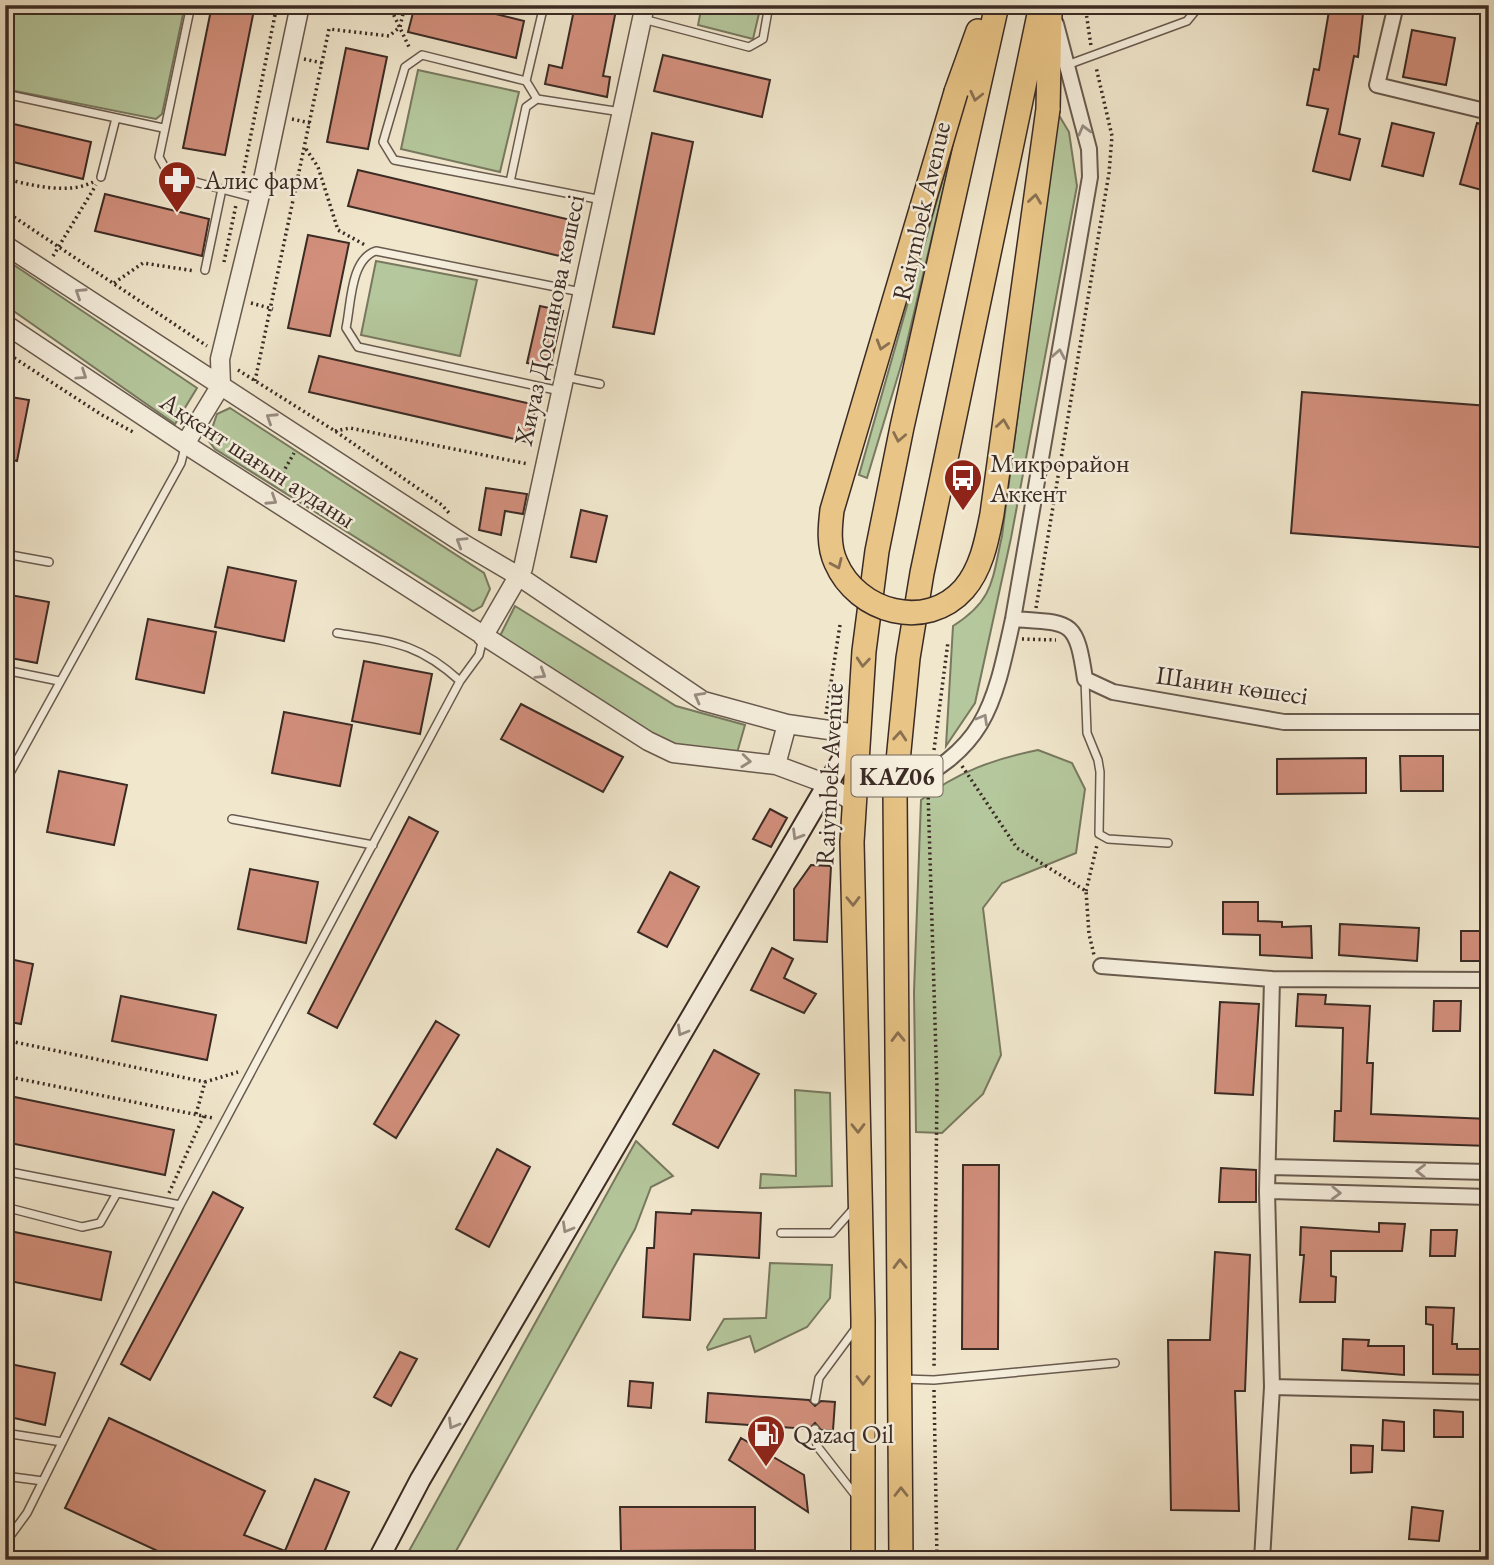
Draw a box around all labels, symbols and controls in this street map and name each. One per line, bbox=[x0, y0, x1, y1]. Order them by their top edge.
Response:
one-way arrow bbox=[970, 90, 984, 102]
street label: Raiymbek Avenue bbox=[884, 118, 958, 304]
one-way arrow bbox=[1078, 124, 1092, 136]
pharmacy icon: Алис фарм bbox=[156, 159, 198, 214]
place label: Алис фарм bbox=[203, 163, 319, 197]
street label: Хиуаз Доспанова көшесі bbox=[506, 191, 592, 450]
one-way arrow bbox=[1027, 193, 1042, 205]
one-way arrow bbox=[75, 289, 88, 302]
one-way arrow bbox=[875, 339, 890, 351]
one-way arrow bbox=[1051, 348, 1066, 360]
one-way arrow bbox=[75, 367, 88, 380]
street label: Ақкент шағын ауданы bbox=[153, 383, 362, 536]
one-way arrow bbox=[265, 413, 278, 426]
one-way arrow bbox=[996, 418, 1011, 430]
one-way arrow bbox=[893, 431, 908, 443]
place label: Микрорайон Аккент bbox=[989, 446, 1129, 510]
bus stop icon: Микрорайон Аккент bbox=[942, 457, 984, 512]
one-way arrow bbox=[265, 492, 278, 505]
one-way arrow bbox=[456, 538, 469, 551]
one-way arrow bbox=[829, 557, 843, 569]
one-way arrow bbox=[856, 656, 871, 667]
street label: Шанин көшесі bbox=[1154, 658, 1310, 712]
one-way arrow bbox=[533, 665, 546, 678]
street label: Raiymbek Avenue bbox=[807, 682, 851, 866]
one-way arrow bbox=[694, 692, 706, 705]
one-way arrow bbox=[975, 714, 988, 727]
one-way arrow bbox=[893, 730, 908, 742]
one-way arrow bbox=[740, 754, 752, 769]
road number: KАZ06 bbox=[852, 756, 942, 796]
one-way arrow bbox=[792, 827, 805, 840]
one-way arrow bbox=[845, 896, 861, 906]
one-way arrow bbox=[677, 1023, 690, 1036]
one-way arrow bbox=[890, 1031, 906, 1041]
one-way arrow bbox=[851, 1123, 866, 1134]
one-way arrow bbox=[1415, 1163, 1426, 1178]
one-way arrow bbox=[1331, 1185, 1341, 1201]
one-way arrow bbox=[562, 1220, 575, 1233]
one-way arrow bbox=[892, 1258, 908, 1269]
one-way arrow bbox=[855, 1375, 871, 1386]
fuel station icon: Qazaq Oil bbox=[745, 1413, 787, 1468]
one-way arrow bbox=[448, 1417, 461, 1430]
place label: Qazaq Oil bbox=[793, 1417, 894, 1451]
one-way arrow bbox=[893, 1486, 909, 1496]

